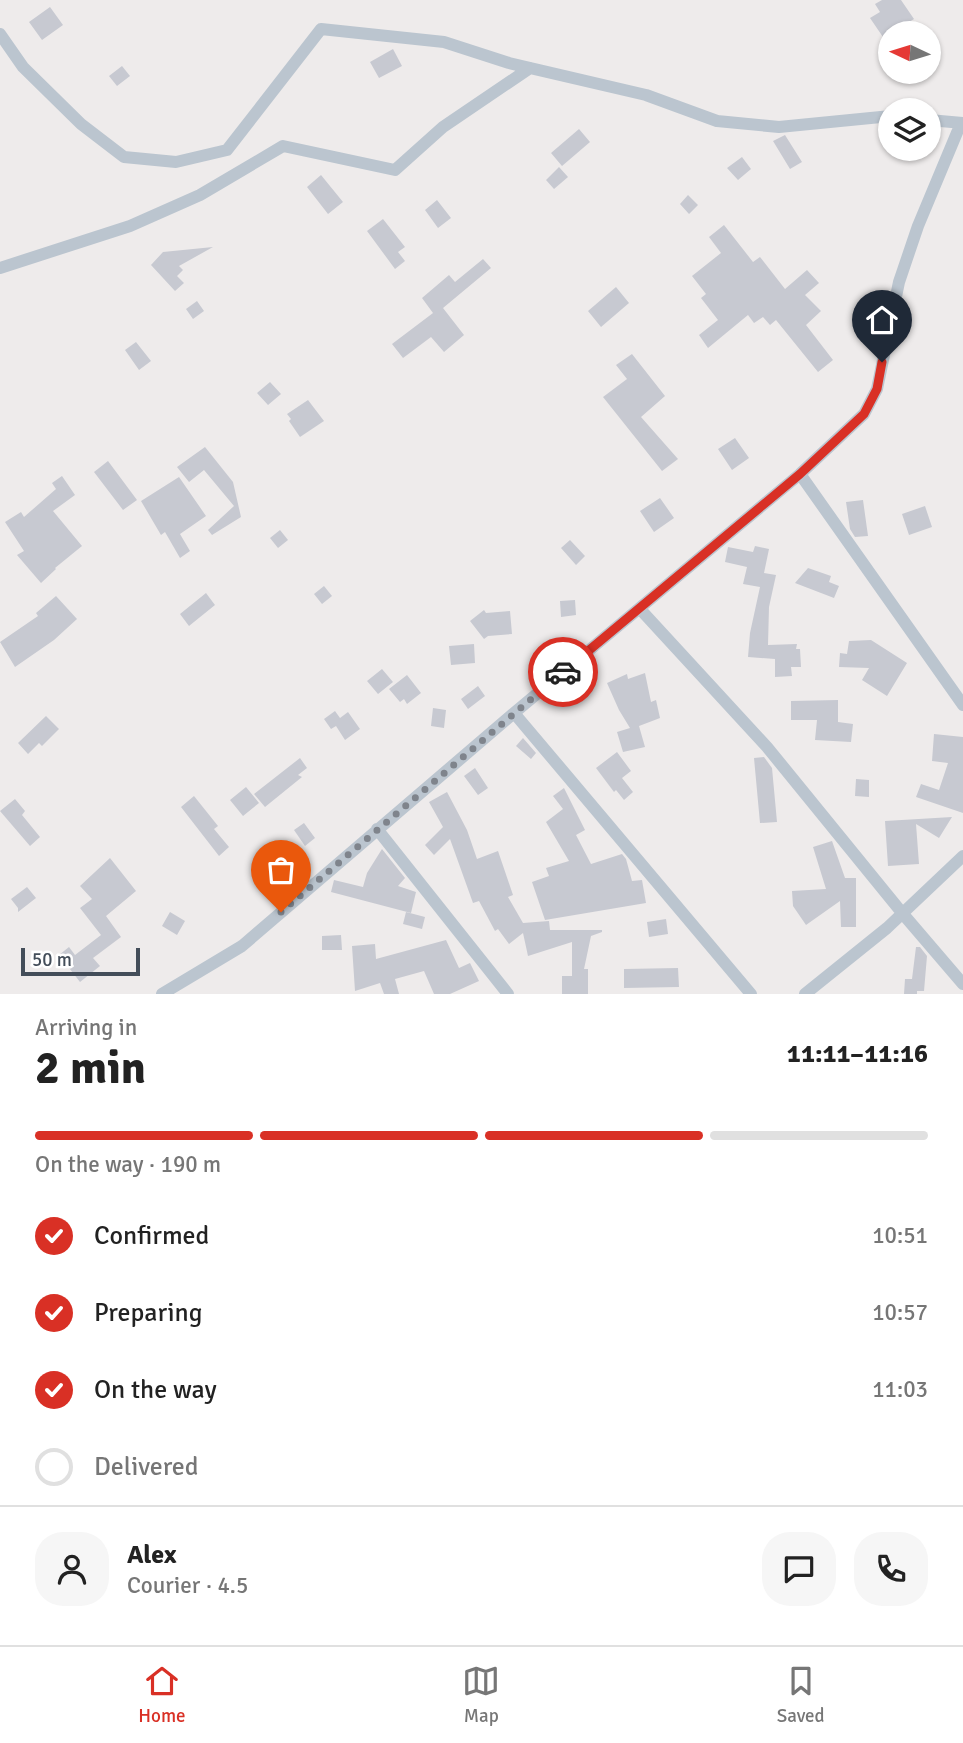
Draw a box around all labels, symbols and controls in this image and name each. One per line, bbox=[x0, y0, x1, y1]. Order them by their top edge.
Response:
north arrow bbox=[878, 21, 942, 84]
map controls bbox=[878, 21, 941, 161]
button: layers bbox=[878, 98, 941, 161]
pin bbox=[852, 290, 912, 362]
icon: home bbox=[863, 301, 901, 339]
courier bbox=[528, 637, 598, 707]
icon: car bbox=[544, 653, 582, 691]
pin bbox=[251, 840, 311, 912]
icon: bag bbox=[262, 851, 300, 889]
scale bar bbox=[21, 945, 140, 977]
text: 50 m bbox=[32, 948, 72, 972]
text: Arriving in bbox=[35, 1013, 137, 1042]
text: 11:11–11:16 bbox=[787, 1038, 928, 1070]
text: 2 min bbox=[35, 1040, 146, 1096]
text: On the way · 190 m bbox=[35, 1150, 221, 1179]
icon: check bbox=[35, 1217, 73, 1255]
text: Confirmed bbox=[94, 1220, 209, 1252]
text: 10:51 bbox=[872, 1221, 928, 1250]
icon: check bbox=[35, 1294, 73, 1332]
text: Preparing bbox=[94, 1297, 202, 1329]
text: 10:57 bbox=[872, 1298, 928, 1327]
icon: check bbox=[35, 1371, 73, 1409]
text: On the way bbox=[94, 1374, 217, 1406]
text: 11:03 bbox=[872, 1375, 928, 1404]
text: Delivered bbox=[94, 1451, 199, 1483]
button: person bbox=[35, 1532, 109, 1606]
button: chat bbox=[762, 1532, 836, 1606]
button: phone bbox=[854, 1532, 928, 1606]
text: Alex bbox=[127, 1539, 177, 1571]
text: Courier · 4.5 bbox=[127, 1571, 248, 1600]
tab: Home bbox=[138, 1662, 186, 1728]
tab: Map bbox=[462, 1662, 500, 1728]
tab: Saved bbox=[777, 1662, 825, 1728]

